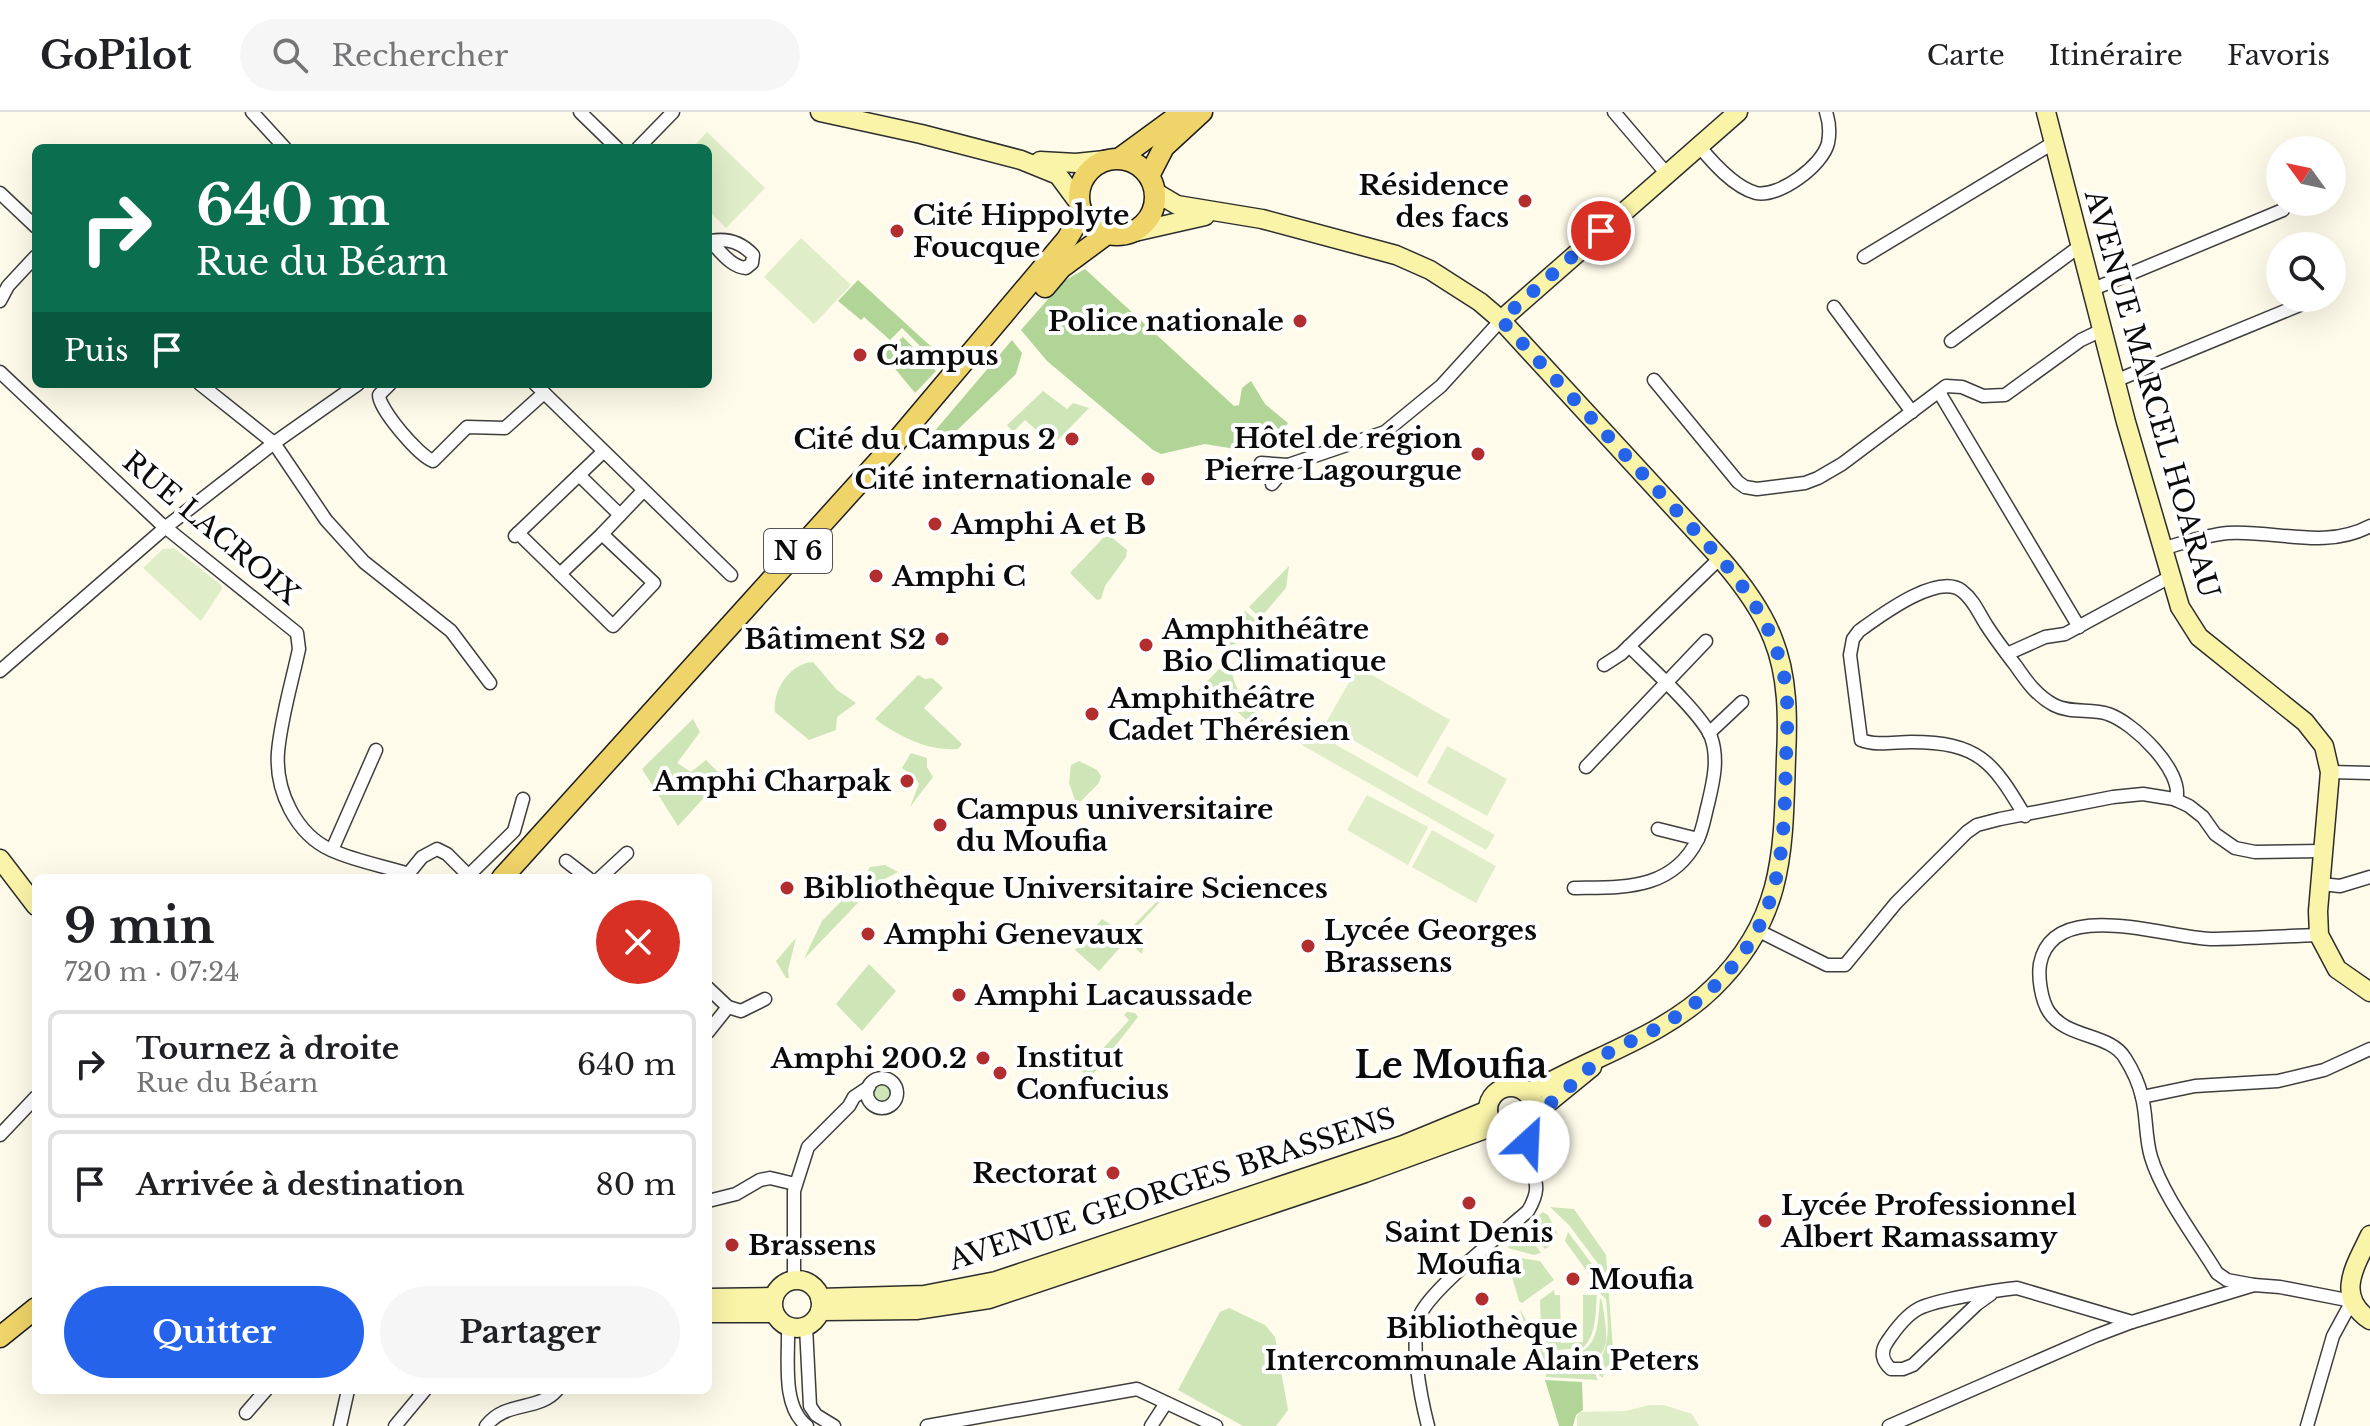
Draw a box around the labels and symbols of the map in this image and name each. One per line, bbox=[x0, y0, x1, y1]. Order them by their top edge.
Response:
north arrow bbox=[2266, 136, 2346, 216]
place label: Résidence des facs bbox=[1358, 168, 1509, 235]
street label: AVENUE MARCEL HOARAU bbox=[2077, 185, 2227, 602]
marker: Résidence des facs bbox=[1516, 192, 1534, 210]
pin bbox=[1567, 197, 1635, 265]
place label: Cité Hippolyte Foucque bbox=[913, 198, 1129, 265]
marker: Cité Hippolyte Foucque bbox=[888, 222, 906, 240]
place label: Police nationale bbox=[1048, 304, 1284, 339]
marker: Police nationale bbox=[1291, 312, 1309, 330]
place label: Campus bbox=[876, 338, 999, 373]
marker: Campus bbox=[851, 346, 869, 364]
place label: Hôtel de région Pierre Lagourgue bbox=[1204, 421, 1462, 488]
place label: Cité du Campus 2 bbox=[793, 422, 1056, 457]
marker: Cité du Campus 2 bbox=[1063, 430, 1081, 448]
street label: RUE LACROIX bbox=[115, 444, 307, 613]
marker: Hôtel de région Pierre Lagourgue bbox=[1469, 445, 1487, 463]
place label: Cité internationale bbox=[854, 462, 1132, 497]
marker: Cité internationale bbox=[1139, 470, 1157, 488]
place label: Amphi A et B bbox=[950, 507, 1146, 542]
marker: Amphi A et B bbox=[926, 515, 944, 533]
road number: N 6 bbox=[764, 529, 832, 573]
place label: Amphi C bbox=[891, 559, 1026, 594]
marker: Amphi C bbox=[867, 567, 885, 585]
place label: Amphithéâtre Bio Climatique bbox=[1161, 612, 1386, 679]
place label: Bâtiment S2 bbox=[744, 622, 926, 657]
marker: Bâtiment S2 bbox=[933, 630, 951, 648]
marker: Amphithéâtre Bio Climatique bbox=[1137, 636, 1155, 654]
place label: Amphithéâtre Cadet Thérésien bbox=[1107, 681, 1350, 748]
marker: Amphithéâtre Cadet Thérésien bbox=[1083, 705, 1101, 723]
place label: Amphi Charpak bbox=[652, 764, 891, 799]
marker: Amphi Charpak bbox=[898, 772, 916, 790]
place label: Campus universitaire du Moufia bbox=[956, 792, 1273, 859]
marker: Campus universitaire du Moufia bbox=[931, 816, 949, 834]
place label: Bibliothèque Universitaire Sciences bbox=[803, 871, 1328, 906]
marker: Bibliothèque Universitaire Sciences bbox=[778, 879, 796, 897]
place label: Lycée Georges Brassens bbox=[1324, 913, 1537, 980]
place label: Amphi Genevaux bbox=[883, 917, 1144, 952]
marker: Amphi Genevaux bbox=[859, 925, 877, 943]
marker: Lycée Georges Brassens bbox=[1299, 937, 1317, 955]
place label: Amphi Lacaussade bbox=[974, 978, 1253, 1013]
marker: Amphi Lacaussade bbox=[950, 986, 968, 1004]
place label: Institut Confucius bbox=[1016, 1040, 1169, 1107]
place label: Amphi 200.2 bbox=[770, 1041, 967, 1076]
district label: Le Moufia bbox=[1354, 1043, 1548, 1088]
marker: Amphi 200.2 bbox=[974, 1049, 992, 1067]
marker: Institut Confucius bbox=[991, 1064, 1009, 1082]
street label: AVENUE GEORGES BRASSENS bbox=[943, 1100, 1400, 1278]
position arrow bbox=[1486, 1100, 1570, 1184]
place label: Rectorat bbox=[972, 1156, 1097, 1191]
marker: Rectorat bbox=[1104, 1164, 1122, 1182]
place label: Lycée Professionnel Albert Ramassamy bbox=[1780, 1188, 2077, 1255]
marker: Saint Denis Moufia bbox=[1460, 1194, 1478, 1212]
marker: Lycée Professionnel Albert Ramassamy bbox=[1756, 1212, 1774, 1230]
place label: Saint Denis Moufia bbox=[1385, 1215, 1553, 1282]
place label: Brassens bbox=[748, 1228, 876, 1263]
marker: Brassens bbox=[723, 1236, 741, 1254]
place label: Moufia bbox=[1589, 1262, 1694, 1297]
marker: Moufia bbox=[1564, 1270, 1582, 1288]
marker: Bibliothèque Intercommunale Alain Peters bbox=[1473, 1290, 1491, 1308]
place label: Bibliothèque Intercommunale Alain Peters bbox=[1265, 1311, 1699, 1378]

